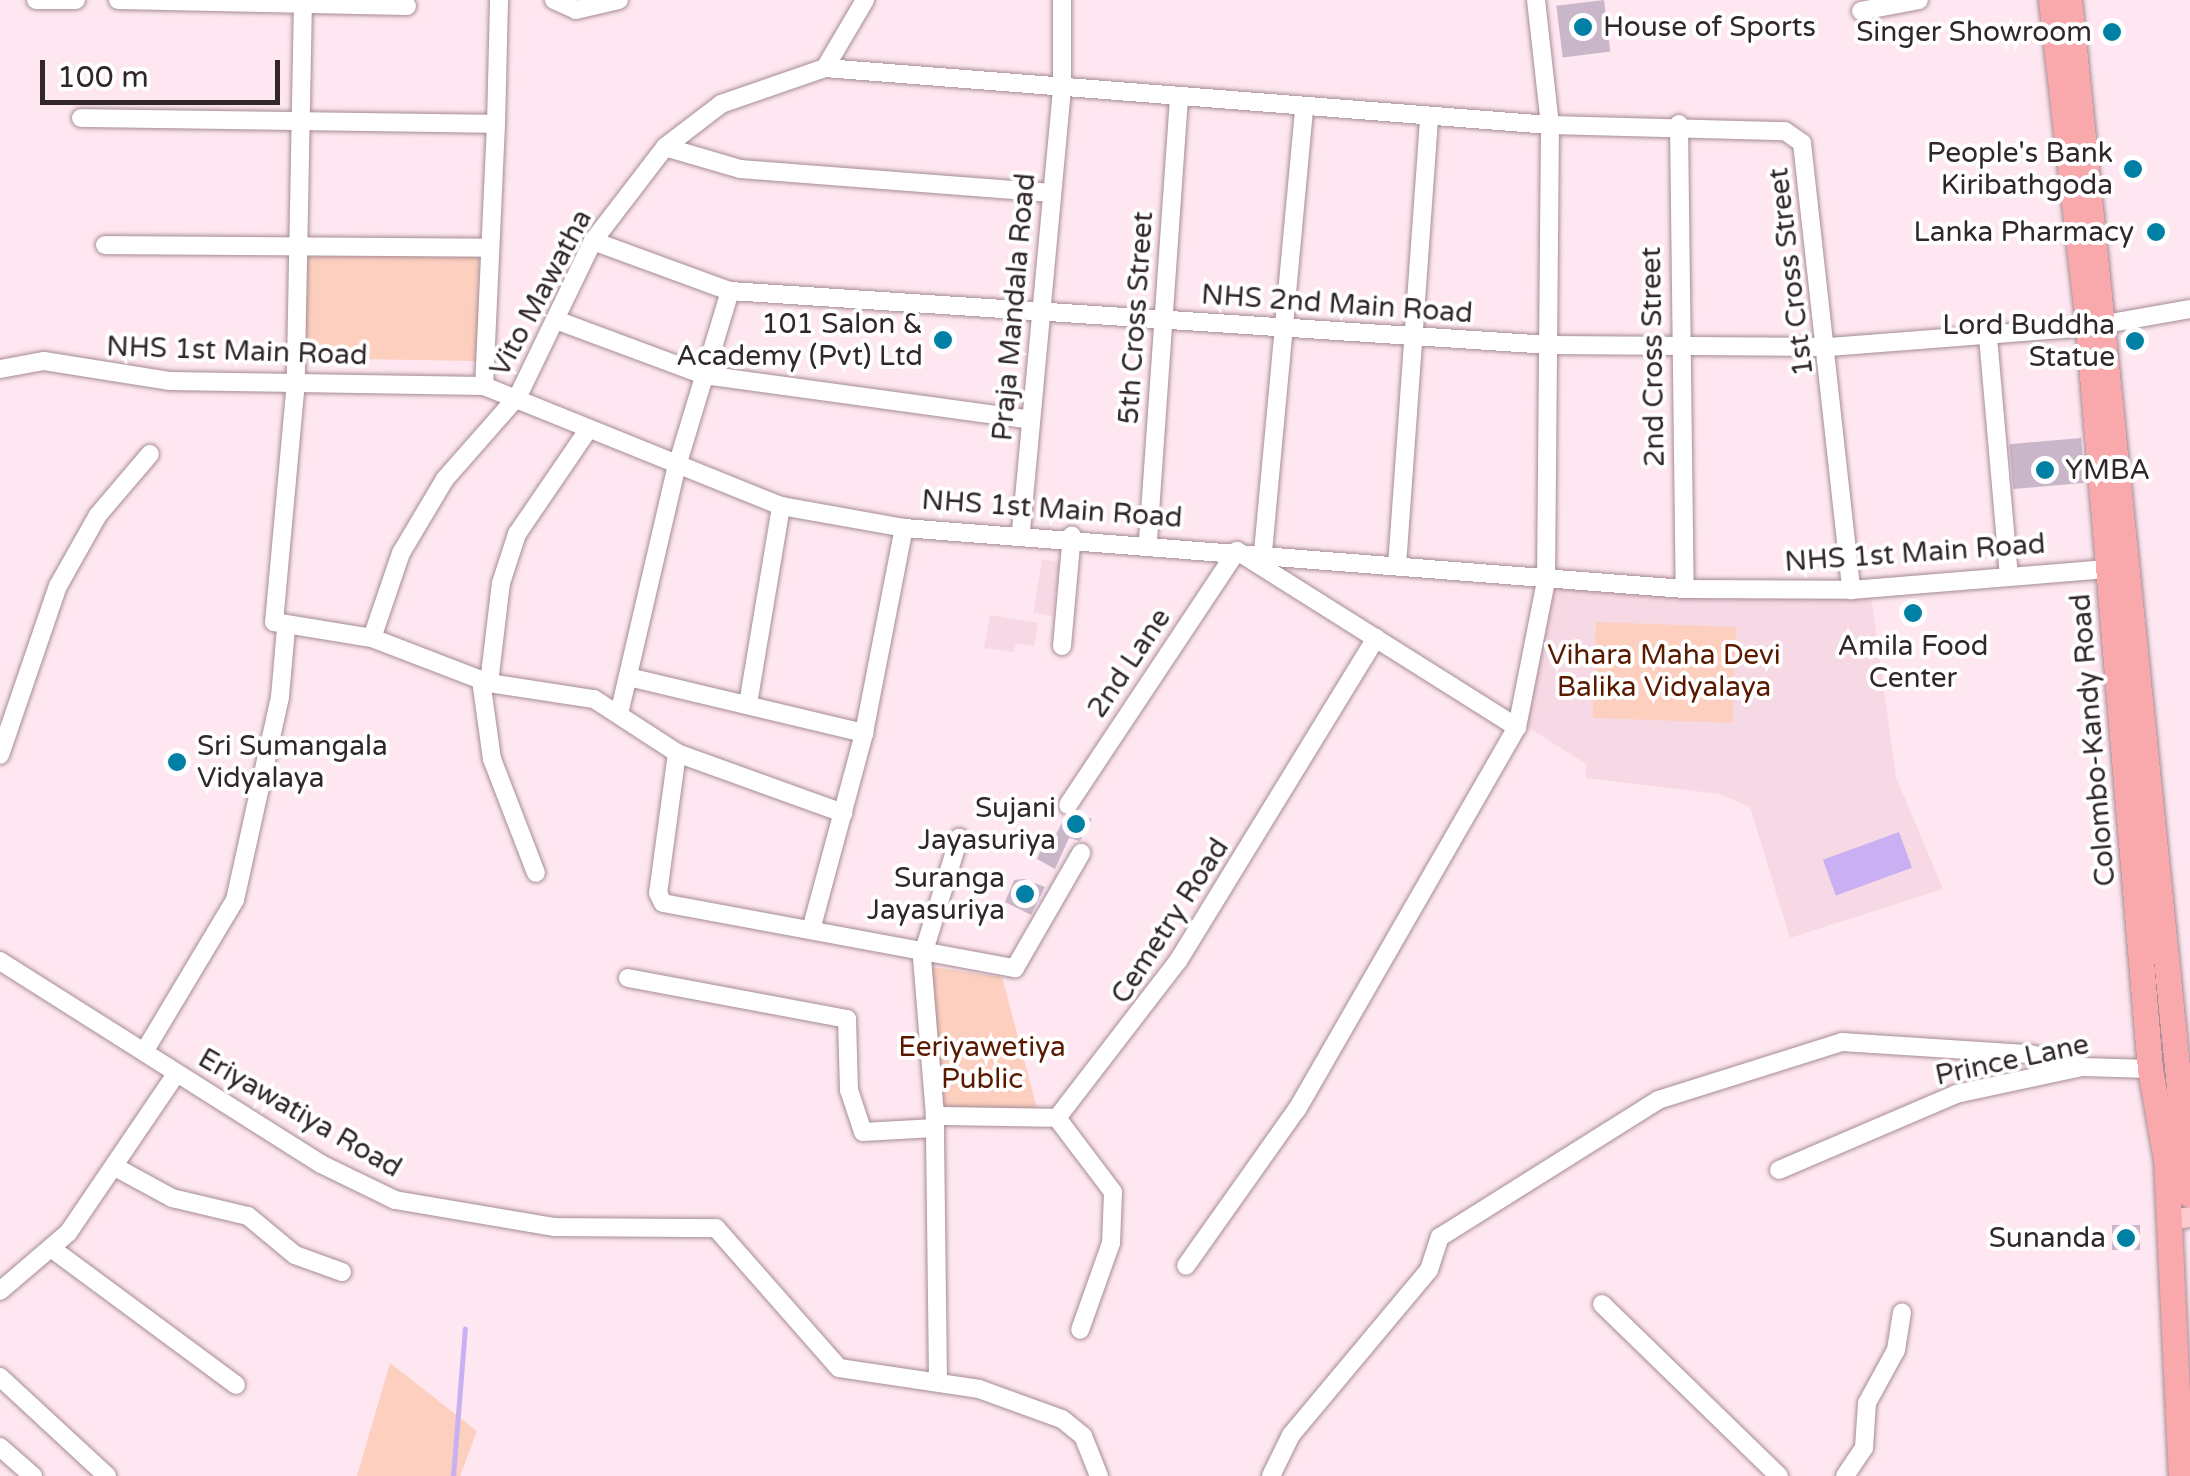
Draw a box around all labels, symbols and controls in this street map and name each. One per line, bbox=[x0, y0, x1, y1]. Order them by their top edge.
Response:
place label: House of Sports bbox=[1603, 10, 1816, 44]
place label: Singer Showroom bbox=[1856, 15, 2092, 49]
marker: House of Sports bbox=[1572, 16, 1594, 38]
marker: Singer Showroom bbox=[2101, 21, 2123, 43]
scale bar bbox=[45, 40, 285, 102]
text: 100 m bbox=[57, 59, 149, 96]
place label: People's Bank Kiribathgoda bbox=[1927, 136, 2113, 202]
marker: People's Bank Kiribathgoda bbox=[2122, 158, 2144, 180]
street label: 1st Cross Street bbox=[1762, 166, 1820, 378]
street label: Praja Mandala Road bbox=[986, 172, 1042, 442]
street label: Vito Mawatha bbox=[483, 204, 599, 382]
street label: 5th Cross Street bbox=[1112, 210, 1160, 426]
place label: Lanka Pharmacy bbox=[1914, 215, 2134, 249]
marker: Lanka Pharmacy bbox=[2143, 219, 2169, 245]
street label: 2nd Cross Street bbox=[1634, 247, 1672, 467]
street label: NHS 2nd Main Road bbox=[1200, 278, 1474, 330]
place label: 101 Salon & Academy (Pvt) Ltd bbox=[676, 307, 923, 373]
place label: Lord Buddha Statue bbox=[1942, 308, 2115, 374]
marker: 101 Salon & Academy (Pvt) Ltd bbox=[932, 329, 954, 351]
street label: NHS 1st Main Road bbox=[106, 330, 368, 372]
marker: Lord Buddha Statue bbox=[2124, 330, 2146, 352]
place label: YMBA bbox=[2065, 453, 2150, 487]
marker: YMBA bbox=[2034, 459, 2056, 481]
street label: NHS 1st Main Road bbox=[920, 483, 1184, 535]
street label: NHS 1st Main Road bbox=[1783, 527, 2047, 579]
street label: Colombo-Kandy Road bbox=[2063, 592, 2123, 888]
street label: 2nd Lane bbox=[1080, 602, 1178, 724]
marker: Amila Food Center bbox=[1902, 602, 1924, 624]
place label: Amila Food Center bbox=[1837, 629, 1989, 695]
park label: Vihara Maha Devi Balika Vidyalaya bbox=[1547, 638, 1781, 704]
place label: Sri Sumangala Vidyalaya bbox=[197, 729, 388, 795]
marker: Sri Sumangala Vidyalaya bbox=[166, 751, 188, 773]
place label: Sujani Jayasuriya bbox=[918, 791, 1056, 857]
marker: Sujani Jayasuriya bbox=[1065, 813, 1087, 835]
street label: Cemetry Road bbox=[1104, 832, 1236, 1010]
place label: Suranga Jayasuriya bbox=[867, 861, 1005, 927]
marker: Suranga Jayasuriya bbox=[1014, 883, 1036, 905]
street label: Prince Lane bbox=[1932, 1027, 2092, 1093]
park label: Eeriyawetiya Public bbox=[898, 1030, 1066, 1096]
street label: Eriyawatiya Road bbox=[192, 1041, 408, 1185]
place label: Sunanda bbox=[1989, 1221, 2106, 1255]
marker: Sunanda bbox=[2115, 1227, 2137, 1249]

